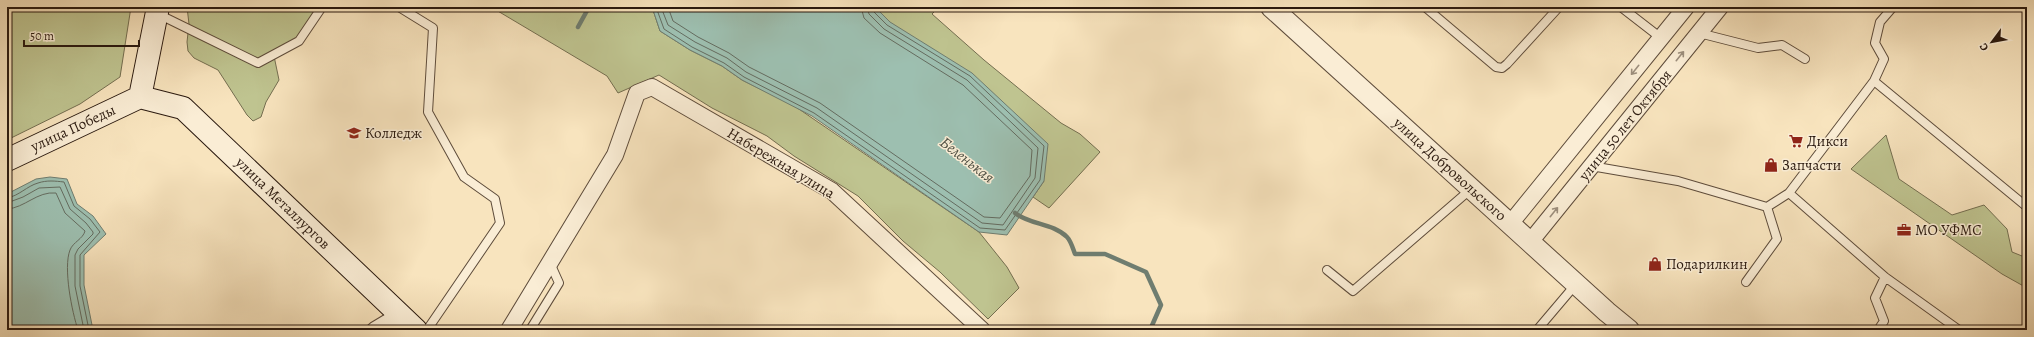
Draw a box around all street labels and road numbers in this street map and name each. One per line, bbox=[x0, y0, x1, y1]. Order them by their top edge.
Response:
street label: улица 50 лет Октября bbox=[1573, 65, 1676, 185]
street label: улица Победы bbox=[26, 100, 119, 157]
street label: улица Добровольского bbox=[1388, 112, 1511, 225]
street label: Набережная улица bbox=[723, 123, 839, 203]
street label: улица Металлургов bbox=[230, 152, 335, 253]

